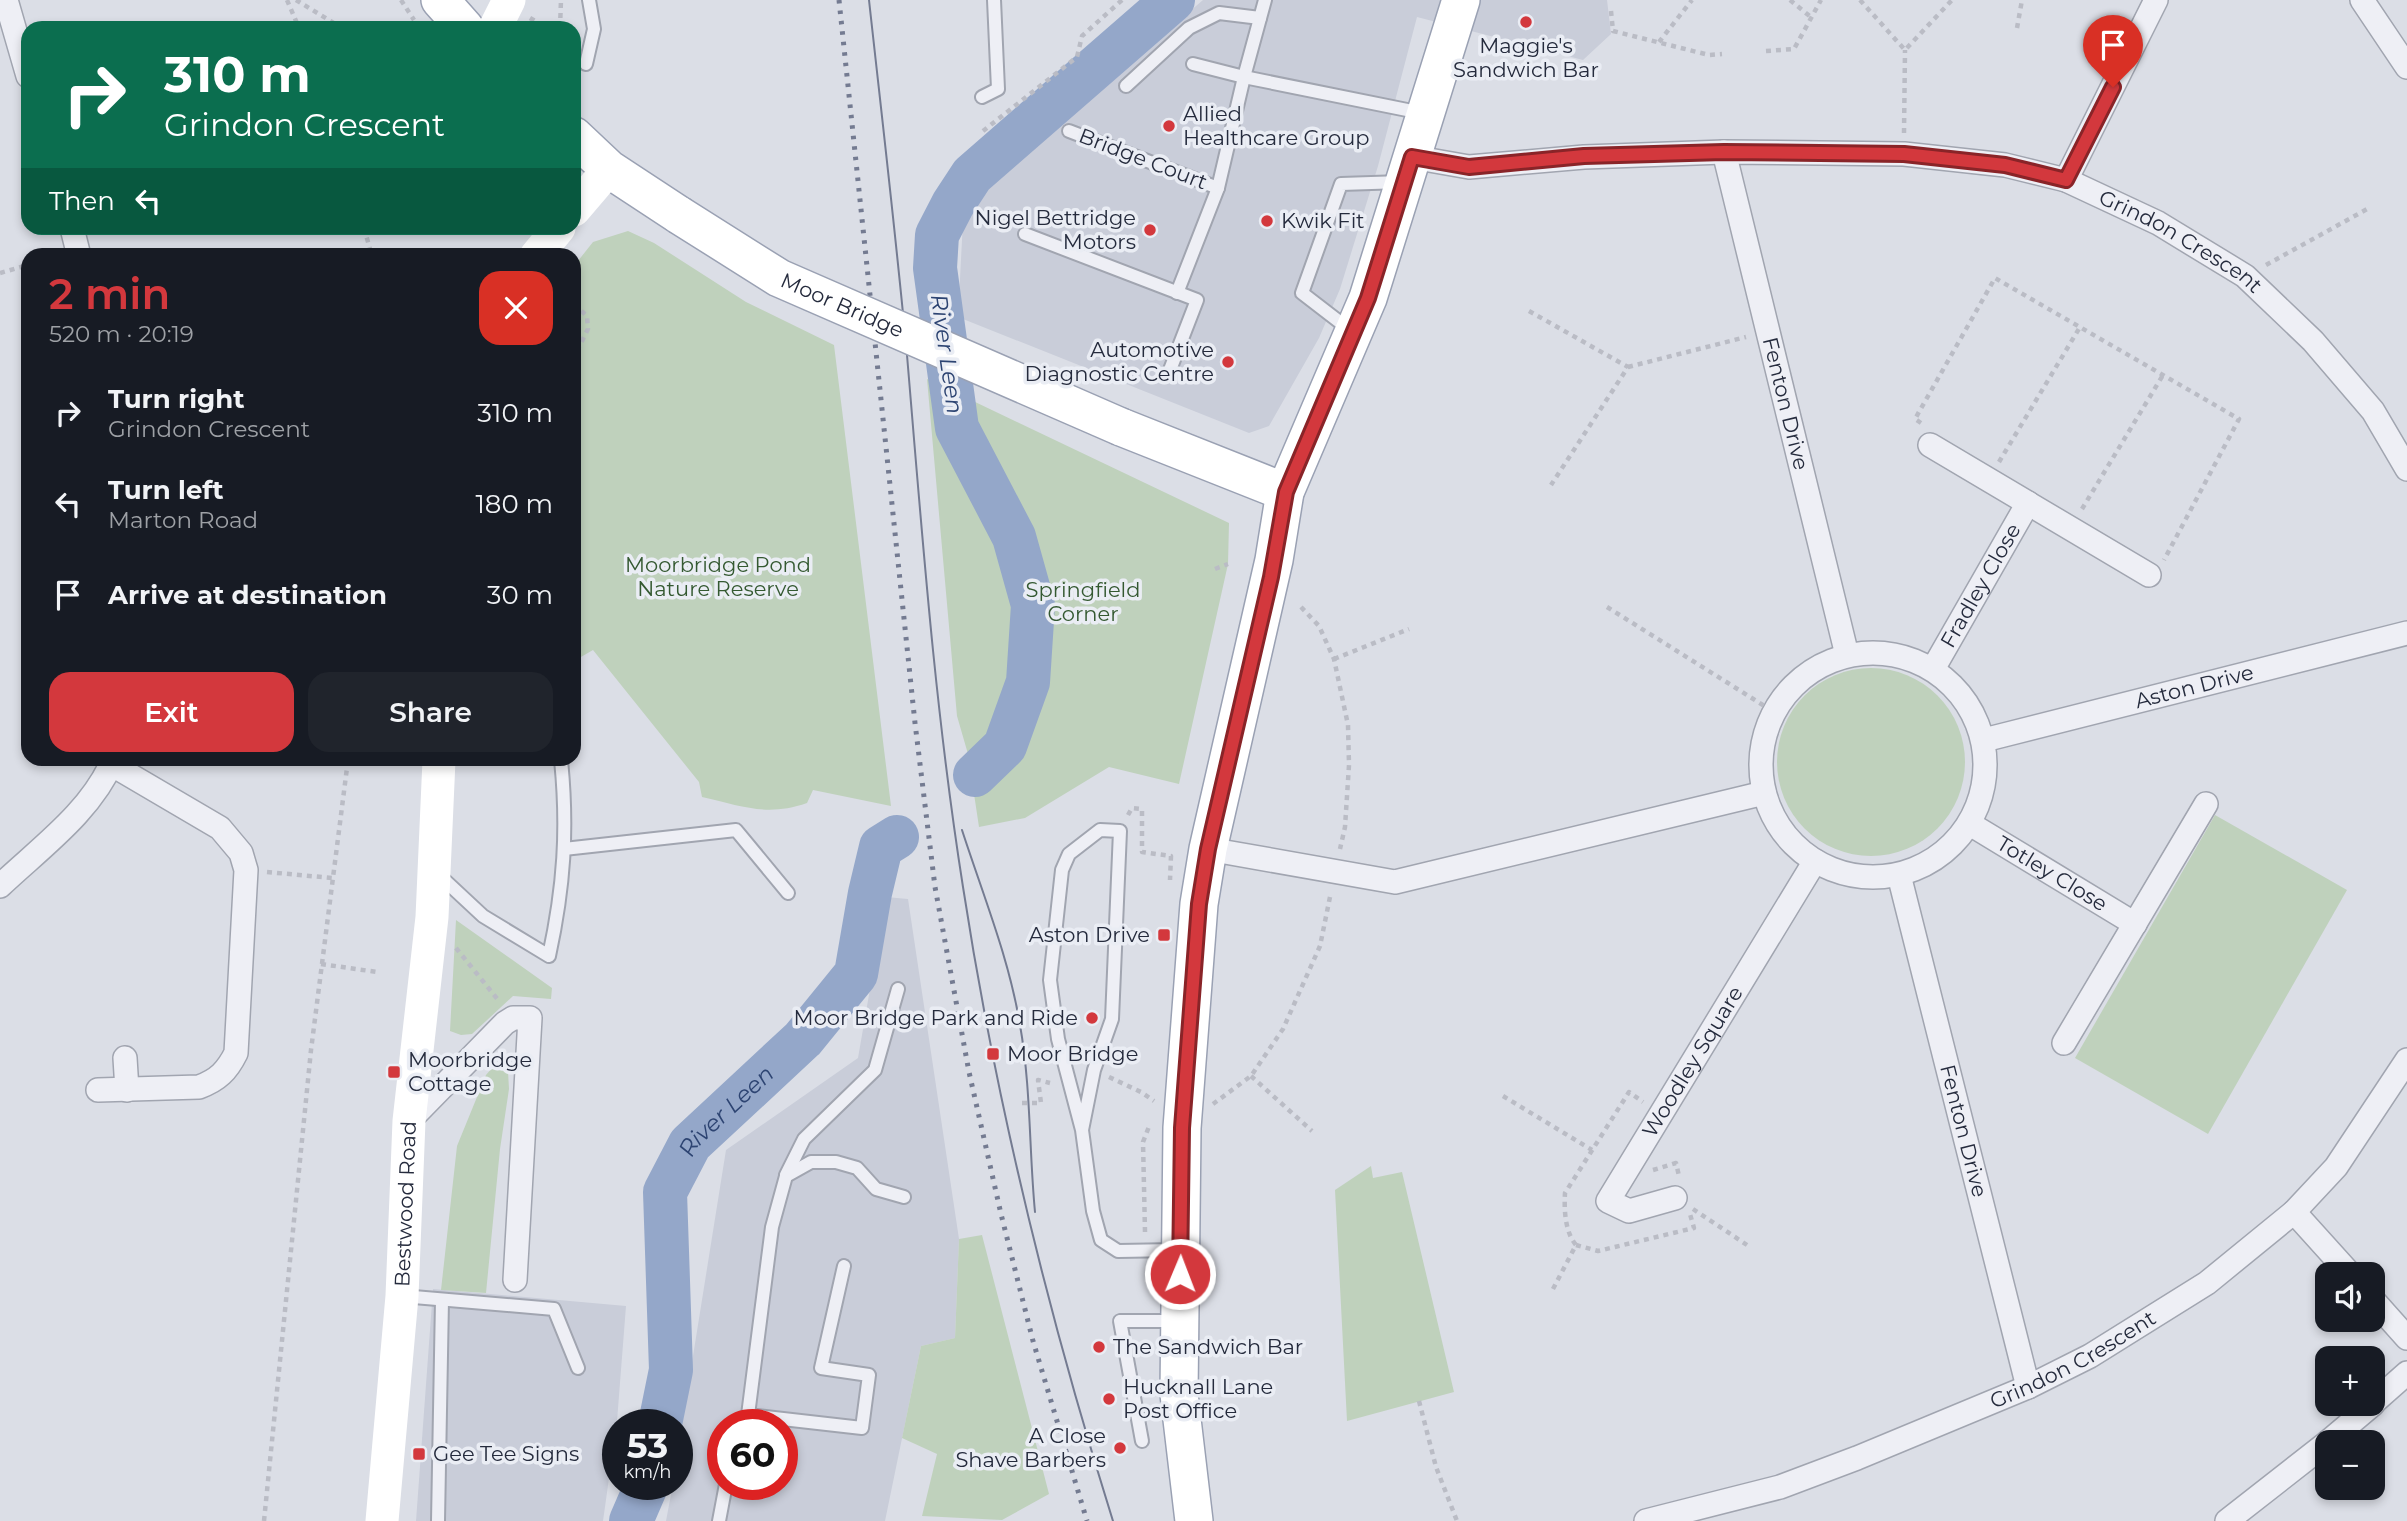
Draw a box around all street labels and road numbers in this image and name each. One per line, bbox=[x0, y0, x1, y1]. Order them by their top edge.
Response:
street label: Bridge Court bbox=[1075, 123, 1211, 194]
street label: Grindon Crescent bbox=[2095, 184, 2268, 298]
street label: Moor Bridge bbox=[777, 267, 908, 343]
street label: Fenton Drive bbox=[1758, 334, 1814, 472]
street label: Fradley Close bbox=[1935, 519, 2026, 652]
street label: Aston Drive bbox=[2132, 659, 2256, 713]
street label: Totley Close bbox=[1993, 830, 2112, 916]
street label: Woodley Square bbox=[1637, 981, 1748, 1142]
street label: Fenton Drive bbox=[1935, 1062, 1993, 1200]
street label: Bestwood Road bbox=[389, 1120, 421, 1288]
street label: Grindon Crescent bbox=[1986, 1305, 2160, 1413]

